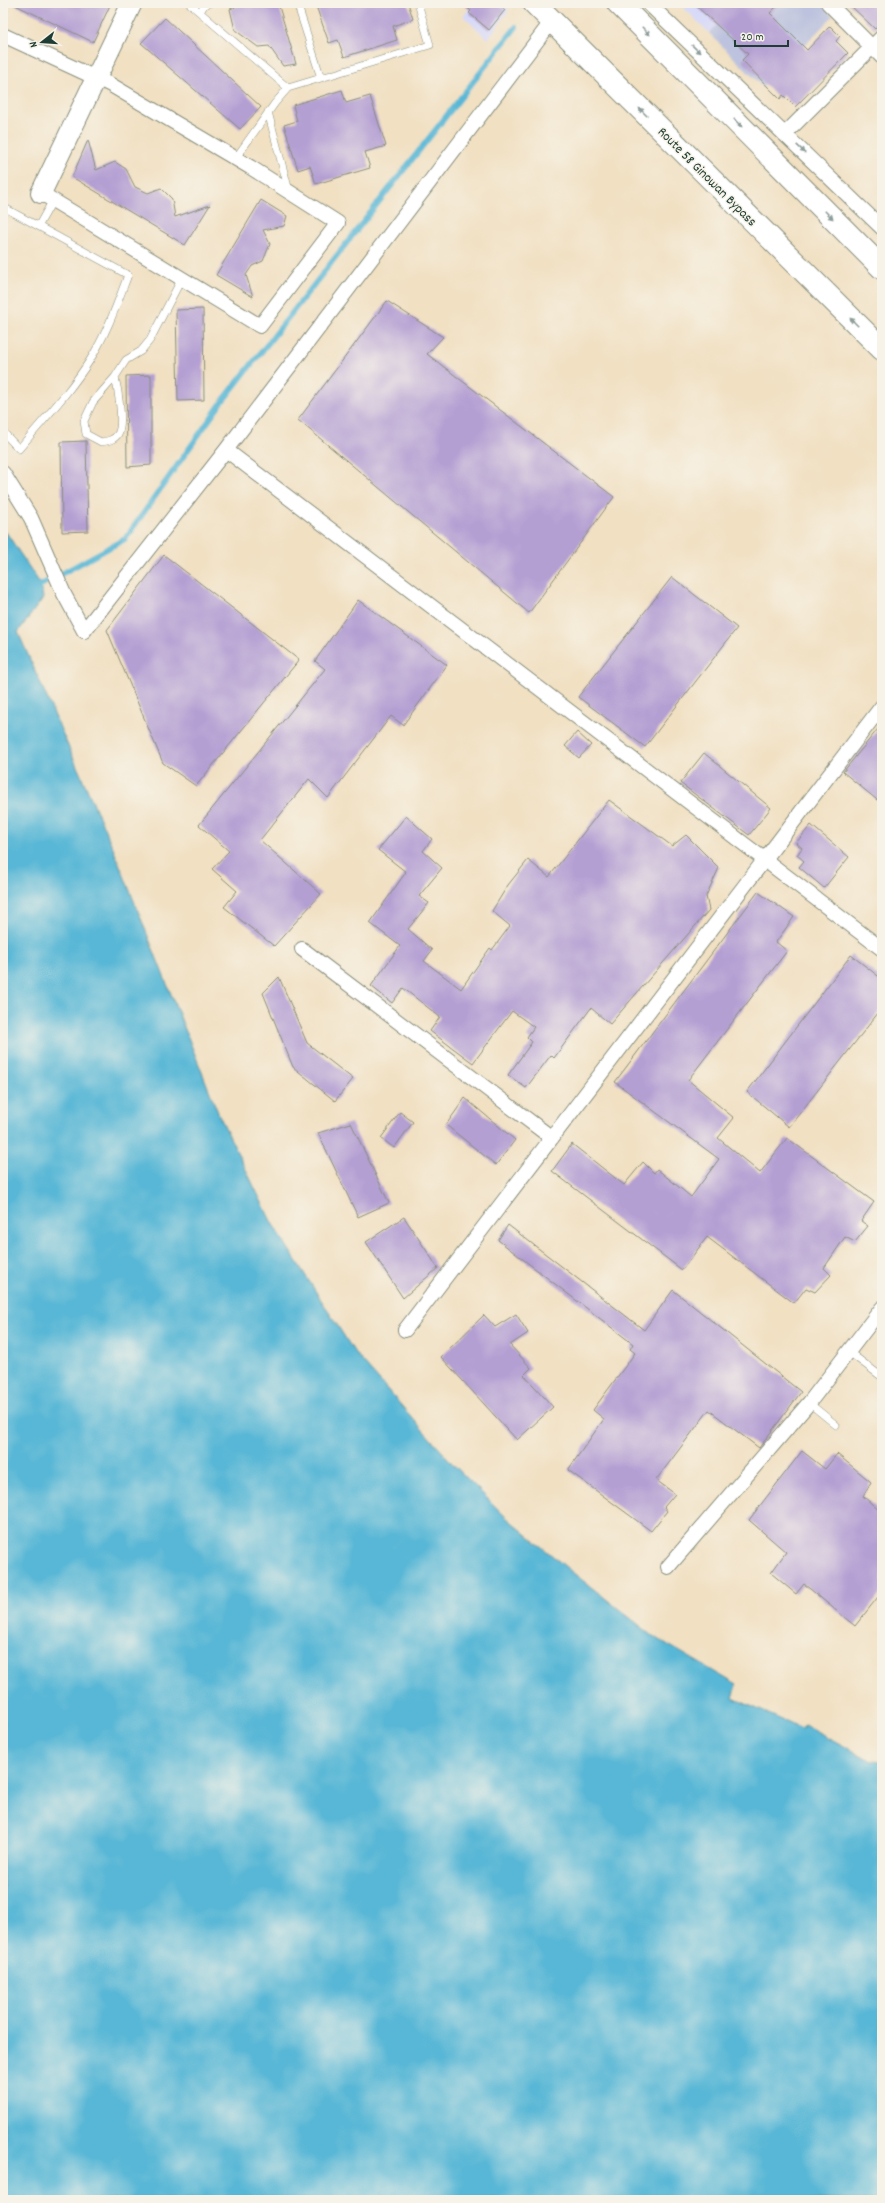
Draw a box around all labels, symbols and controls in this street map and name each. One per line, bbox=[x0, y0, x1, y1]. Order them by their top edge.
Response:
north arrow bbox=[22, 22, 62, 62]
scale bar bbox=[735, 22, 788, 48]
one-way arrow bbox=[641, 26, 651, 36]
text: 20 m bbox=[741, 29, 764, 46]
text: N bbox=[26, 39, 43, 49]
one-way arrow bbox=[691, 44, 701, 54]
one-way arrow bbox=[638, 107, 648, 117]
one-way arrow bbox=[733, 118, 743, 128]
street label: Route 58 Ginowan Bypass bbox=[652, 123, 761, 232]
one-way arrow bbox=[796, 144, 806, 153]
one-way arrow bbox=[824, 210, 834, 220]
one-way arrow bbox=[849, 317, 859, 327]

